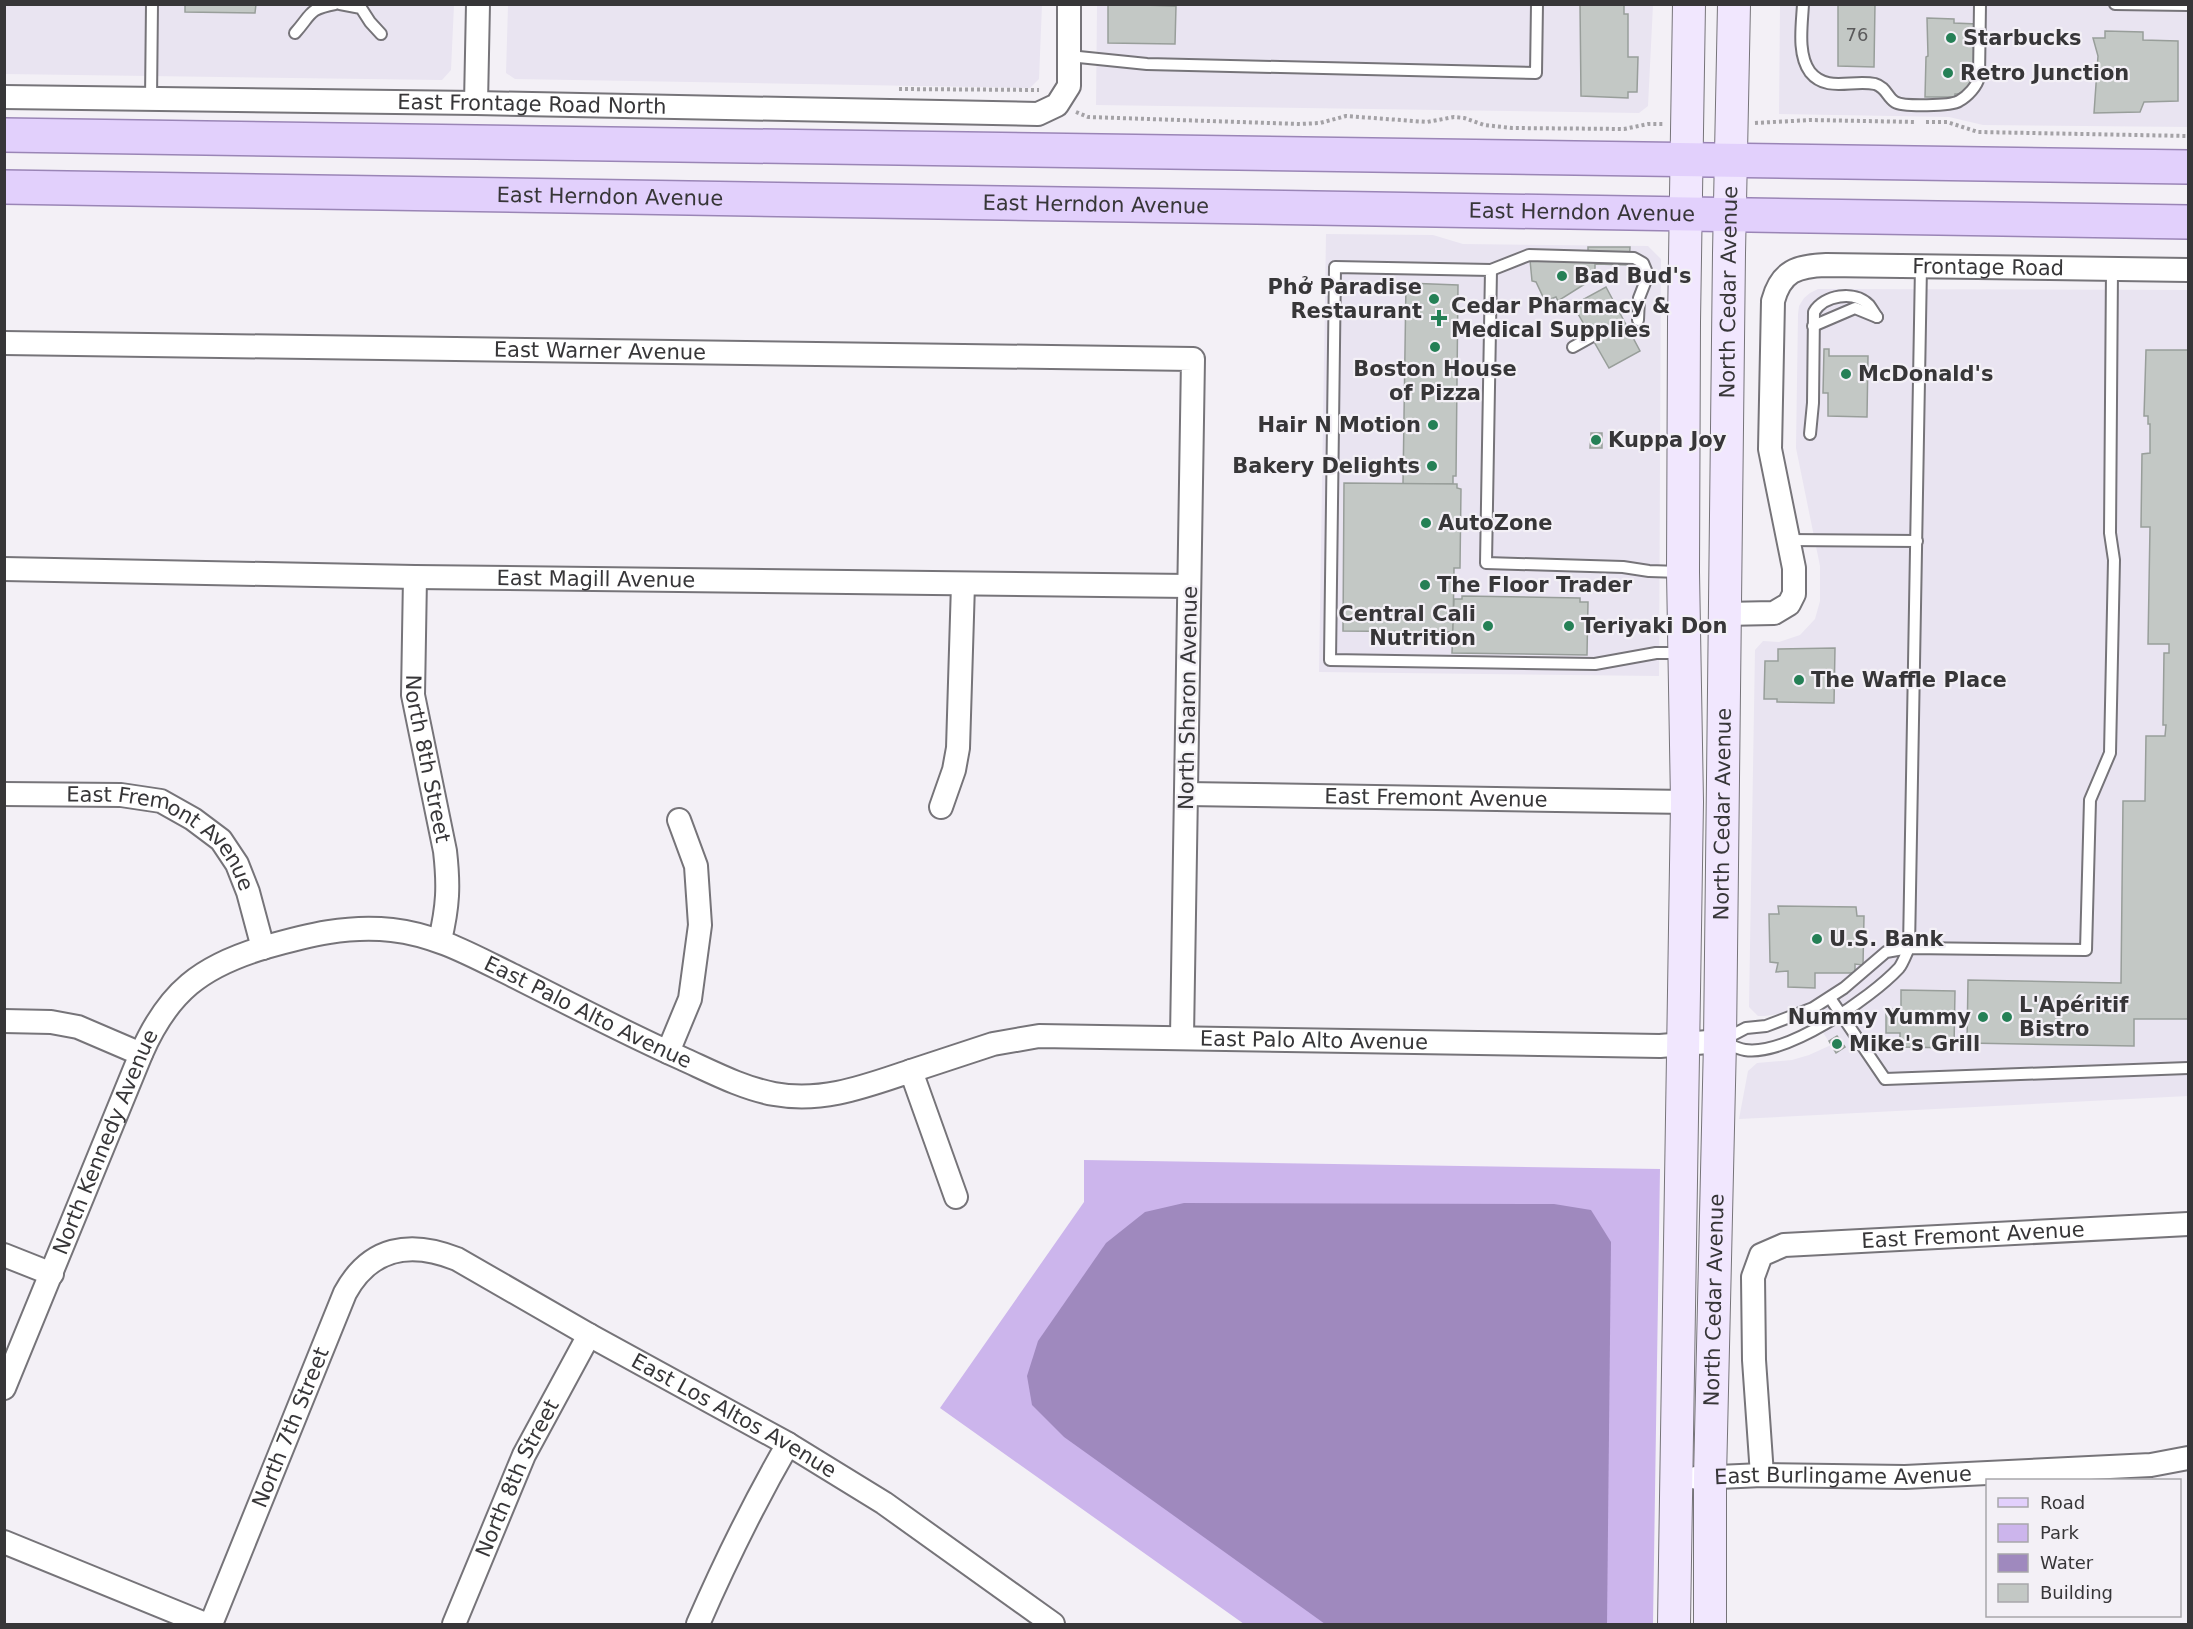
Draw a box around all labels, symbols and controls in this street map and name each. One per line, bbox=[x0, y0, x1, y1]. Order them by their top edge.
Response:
house number: 76 bbox=[1846, 24, 1868, 45]
place label: Starbucks bbox=[1963, 26, 2082, 50]
marker: Starbucks bbox=[1944, 31, 1958, 45]
place label: Retro Junction bbox=[1960, 61, 2129, 85]
marker: Retro Junction bbox=[1941, 66, 1955, 80]
street label: East Frontage Road North bbox=[397, 90, 667, 119]
street label: East Herndon Avenue bbox=[496, 183, 723, 211]
street label: North Cedar Avenue bbox=[1715, 186, 1742, 399]
street label: East Herndon Avenue bbox=[982, 191, 1209, 218]
street label: East Herndon Avenue bbox=[1468, 198, 1695, 226]
street label: Frontage Road bbox=[1912, 254, 2064, 280]
place label: Bad Bud's bbox=[1574, 264, 1691, 288]
marker: Bad Bud's bbox=[1555, 269, 1569, 283]
place label: Phở Paradise Restaurant bbox=[1267, 275, 1422, 323]
marker: Phở Paradise Restaurant bbox=[1427, 292, 1441, 306]
place label: Cedar Pharmacy & Medical Supplies bbox=[1451, 294, 1670, 342]
marker: Cedar Pharmacy & Medical Supplies bbox=[1432, 311, 1446, 325]
street label: East Warner Avenue bbox=[494, 338, 706, 364]
marker: Boston House of Pizza bbox=[1428, 340, 1442, 354]
place label: Boston House of Pizza bbox=[1353, 357, 1517, 405]
place label: McDonald's bbox=[1858, 362, 1994, 386]
marker: McDonald's bbox=[1839, 367, 1853, 381]
place label: Hair N Motion bbox=[1258, 413, 1421, 437]
marker: Hair N Motion bbox=[1426, 418, 1440, 432]
place label: Kuppa Joy bbox=[1608, 428, 1727, 452]
marker: Kuppa Joy bbox=[1589, 433, 1603, 447]
place label: Bakery Delights bbox=[1232, 454, 1420, 478]
marker: Bakery Delights bbox=[1425, 459, 1439, 473]
place label: AutoZone bbox=[1438, 511, 1553, 535]
marker: AutoZone bbox=[1419, 516, 1433, 530]
street label: East Magill Avenue bbox=[496, 566, 695, 592]
place label: The Floor Trader bbox=[1437, 573, 1633, 597]
marker: The Floor Trader bbox=[1418, 578, 1432, 592]
street label: North Sharon Avenue bbox=[1174, 586, 1202, 810]
place label: Central Cali Nutrition bbox=[1338, 602, 1476, 650]
place label: Teriyaki Don bbox=[1581, 614, 1727, 638]
marker: Central Cali Nutrition bbox=[1481, 619, 1495, 633]
marker: Teriyaki Don bbox=[1562, 619, 1576, 633]
place label: The Waffle Place bbox=[1811, 668, 2007, 692]
marker: The Waffle Place bbox=[1792, 673, 1806, 687]
street label: North 8th Street bbox=[400, 674, 455, 845]
street label: North Cedar Avenue bbox=[1709, 708, 1736, 921]
street label: East Fremont Avenue bbox=[66, 783, 258, 894]
street label: East Fremont Avenue bbox=[1324, 784, 1548, 812]
place label: U.S. Bank bbox=[1829, 927, 1945, 951]
marker: U.S. Bank bbox=[1810, 932, 1824, 946]
street label: East Palo Alto Avenue bbox=[480, 951, 696, 1073]
place label: L'Apéritif Bistro bbox=[2019, 993, 2129, 1041]
place label: Nummy Yummy bbox=[1788, 1005, 1971, 1029]
marker: Nummy Yummy bbox=[1976, 1010, 1990, 1024]
marker: L'Apéritif Bistro bbox=[2000, 1010, 2014, 1024]
street label: North Kennedy Avenue bbox=[48, 1025, 163, 1258]
street label: East Palo Alto Avenue bbox=[1200, 1027, 1428, 1054]
place label: Mike's Grill bbox=[1849, 1032, 1980, 1056]
marker: Mike's Grill bbox=[1830, 1037, 1844, 1051]
street label: North Cedar Avenue bbox=[1700, 1193, 1729, 1407]
street label: East Fremont Avenue bbox=[1861, 1217, 2085, 1253]
street label: North 7th Street bbox=[247, 1344, 334, 1511]
street label: East Los Altos Avenue bbox=[627, 1349, 841, 1483]
street label: North 8th Street bbox=[471, 1395, 564, 1561]
street label: East Burlingame Avenue bbox=[1714, 1462, 1972, 1489]
legend bbox=[1986, 1479, 2181, 1617]
text: Road bbox=[2040, 1492, 2085, 1513]
text: Park bbox=[2040, 1522, 2079, 1543]
text: Water bbox=[2040, 1552, 2094, 1573]
text: Building bbox=[2040, 1582, 2113, 1603]

